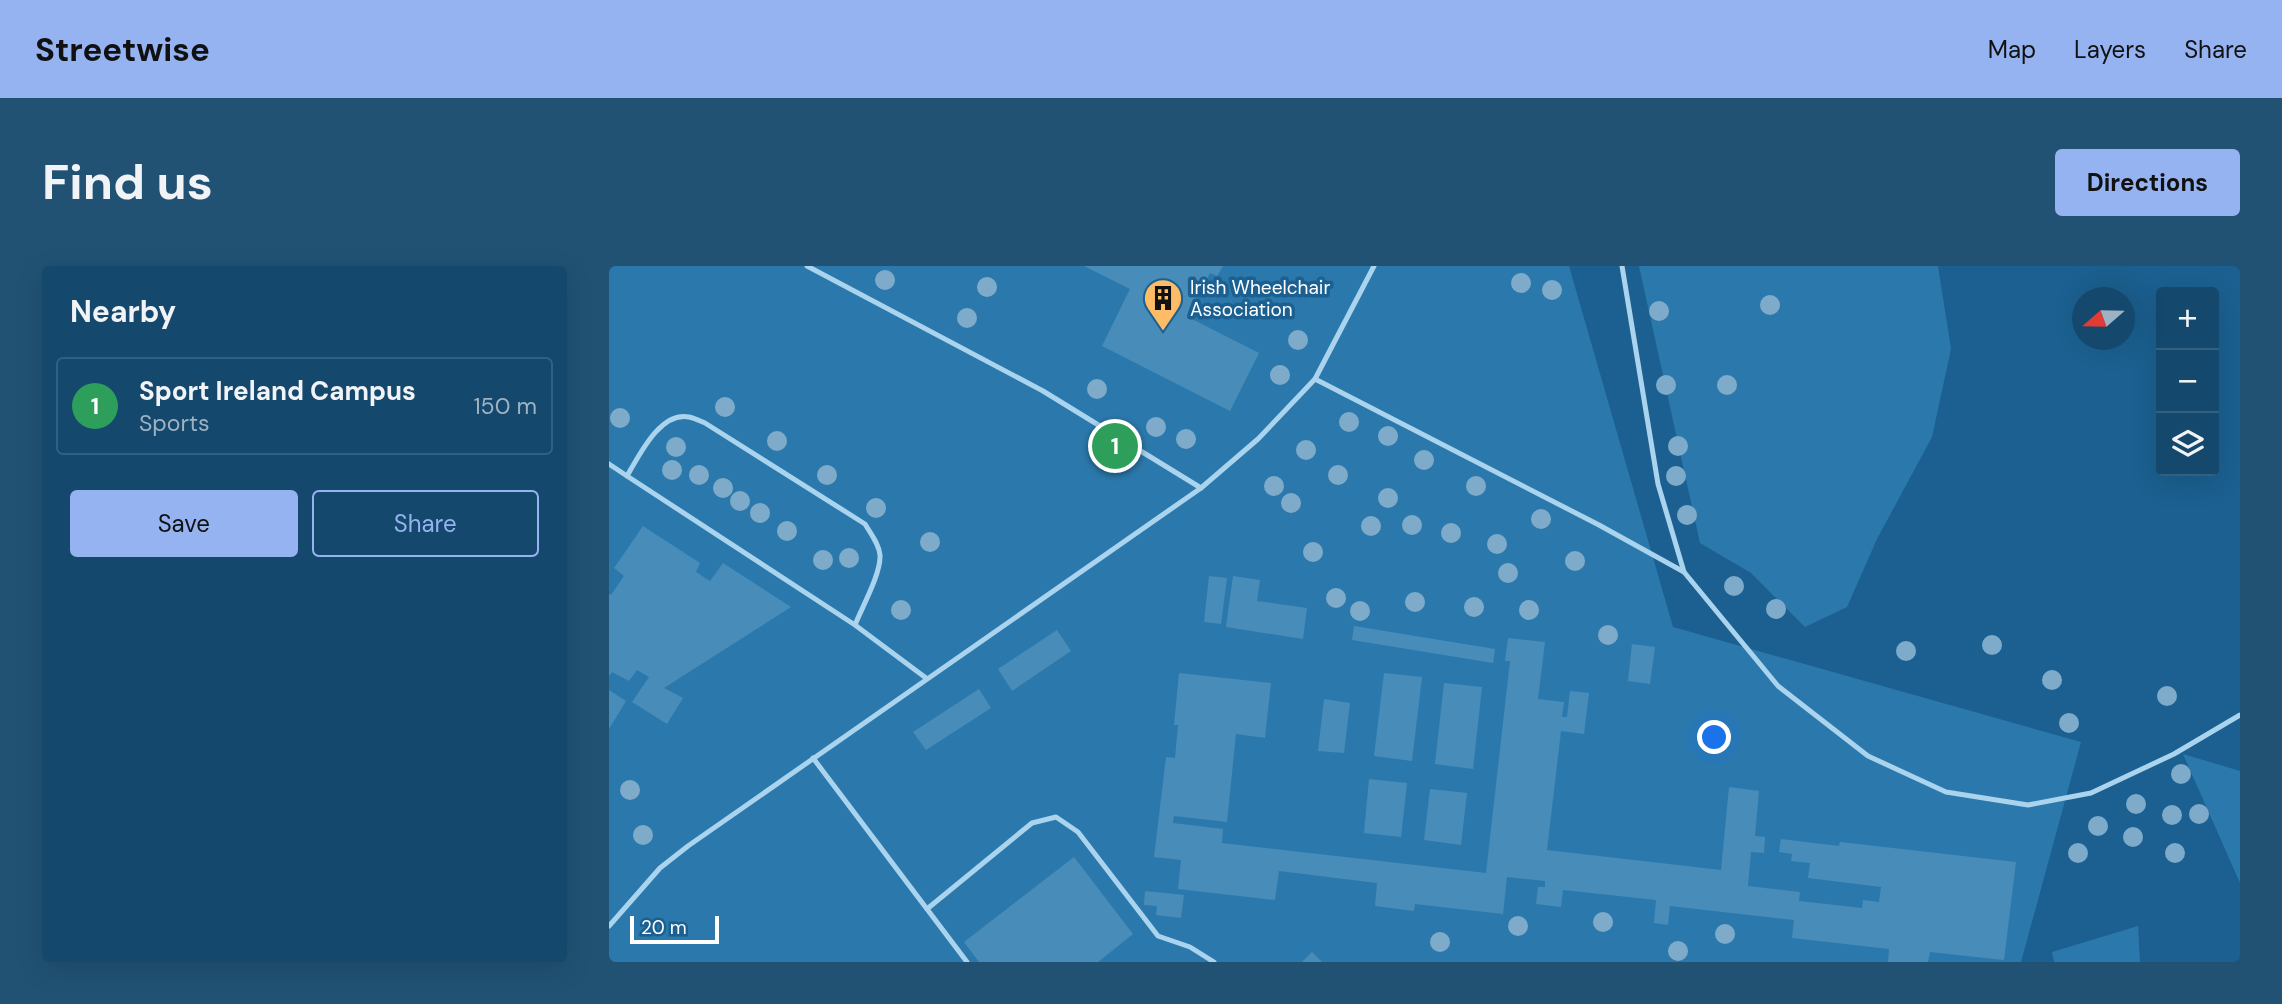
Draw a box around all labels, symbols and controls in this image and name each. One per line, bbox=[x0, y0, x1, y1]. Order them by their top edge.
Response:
text: Streetwise bbox=[35, 28, 210, 71]
text: Map bbox=[1988, 34, 2036, 65]
text: Layers bbox=[2074, 34, 2146, 65]
text: Share bbox=[2184, 34, 2247, 65]
button: Directions bbox=[2055, 149, 2240, 216]
text: Find us bbox=[42, 150, 213, 214]
place label: Irish Wheelchair Association bbox=[1190, 275, 1330, 322]
building icon: Irish Wheelchair Association bbox=[1142, 277, 1184, 332]
north arrow bbox=[2072, 287, 2135, 350]
map controls bbox=[2156, 287, 2219, 476]
button: + bbox=[2156, 287, 2219, 350]
text: Nearby bbox=[70, 292, 176, 331]
button: − bbox=[2156, 350, 2219, 413]
text: Sport Ireland Campus bbox=[139, 374, 416, 408]
text: 1 bbox=[91, 391, 99, 421]
text: 150 m bbox=[473, 391, 537, 421]
text: Sports bbox=[139, 408, 209, 438]
button: layers bbox=[2156, 413, 2219, 476]
pin: 1 bbox=[1092, 420, 1138, 472]
button: Save bbox=[70, 490, 298, 557]
button: Share bbox=[312, 490, 539, 557]
your location bbox=[1697, 720, 1731, 754]
scale bar bbox=[630, 913, 719, 945]
text: 20 m bbox=[641, 915, 687, 940]

